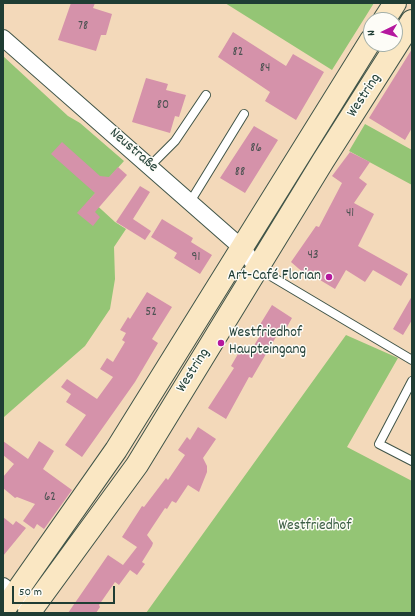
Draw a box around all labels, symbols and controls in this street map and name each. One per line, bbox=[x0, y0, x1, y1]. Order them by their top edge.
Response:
north arrow bbox=[363, 12, 403, 52]
house number: 78 bbox=[78, 19, 88, 35]
text: N bbox=[364, 30, 380, 36]
house number: 82 bbox=[233, 45, 243, 61]
house number: 84 bbox=[260, 61, 270, 77]
street label: Westring bbox=[344, 71, 386, 121]
house number: 80 bbox=[157, 98, 169, 114]
street label: Neustraße bbox=[105, 125, 161, 177]
house number: 86 bbox=[250, 141, 262, 157]
house number: 88 bbox=[235, 165, 245, 181]
house number: 41 bbox=[346, 206, 354, 222]
house number: 43 bbox=[307, 248, 319, 264]
house number: 91 bbox=[192, 250, 200, 266]
place label: Art-Café Florian bbox=[228, 268, 321, 286]
marker: Art-Café Florian bbox=[324, 272, 334, 282]
house number: 52 bbox=[145, 305, 157, 321]
place label: Westfriedhof Haupteingang bbox=[229, 325, 306, 360]
marker: Westfriedhof Haupteingang bbox=[216, 338, 226, 348]
street label: Westring bbox=[173, 346, 215, 396]
house number: 62 bbox=[44, 490, 56, 506]
park label: Westfriedhof bbox=[278, 518, 352, 536]
scale bar bbox=[14, 578, 117, 604]
text: 50 m bbox=[19, 584, 42, 601]

